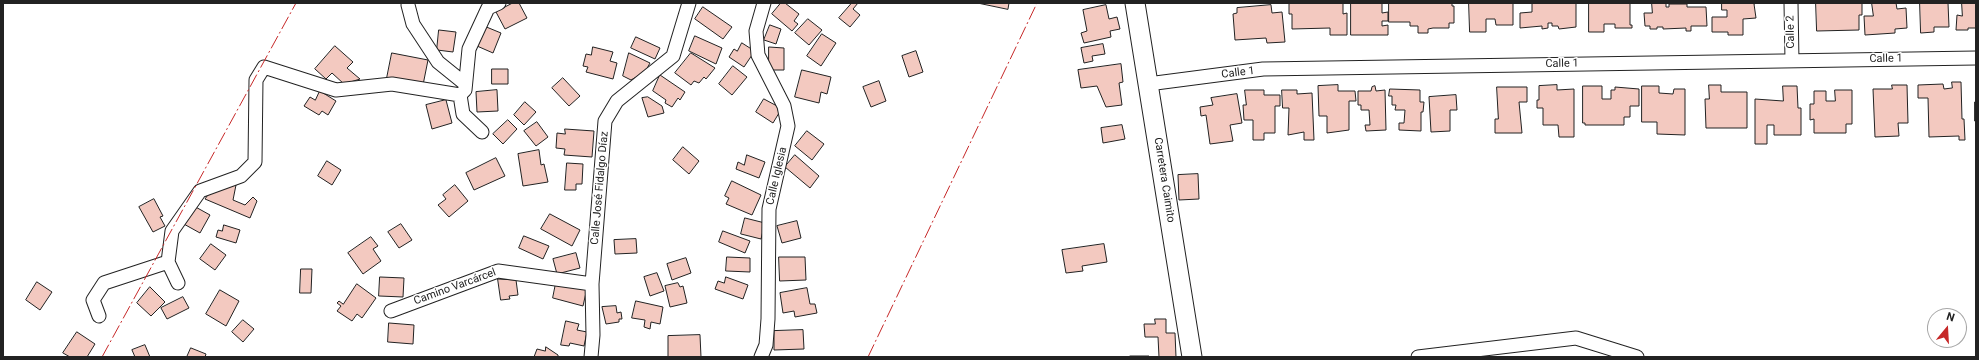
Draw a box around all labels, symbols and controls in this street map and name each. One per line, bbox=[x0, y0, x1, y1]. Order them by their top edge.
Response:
street label: Calle 2 bbox=[1784, 15, 1798, 49]
street label: Calle 1 bbox=[1869, 52, 1903, 66]
street label: Calle 1 bbox=[1545, 57, 1579, 71]
street label: Calle 1 bbox=[1221, 64, 1255, 82]
street label: Calle José Fidalgo Díaz bbox=[588, 131, 612, 245]
street label: Carretera Caimito bbox=[1151, 137, 1177, 223]
street label: Calle Iglesia bbox=[764, 146, 790, 206]
street label: Camino Varcárcel bbox=[412, 266, 498, 308]
north arrow bbox=[1927, 308, 1967, 348]
text: N bbox=[1945, 310, 1956, 324]

